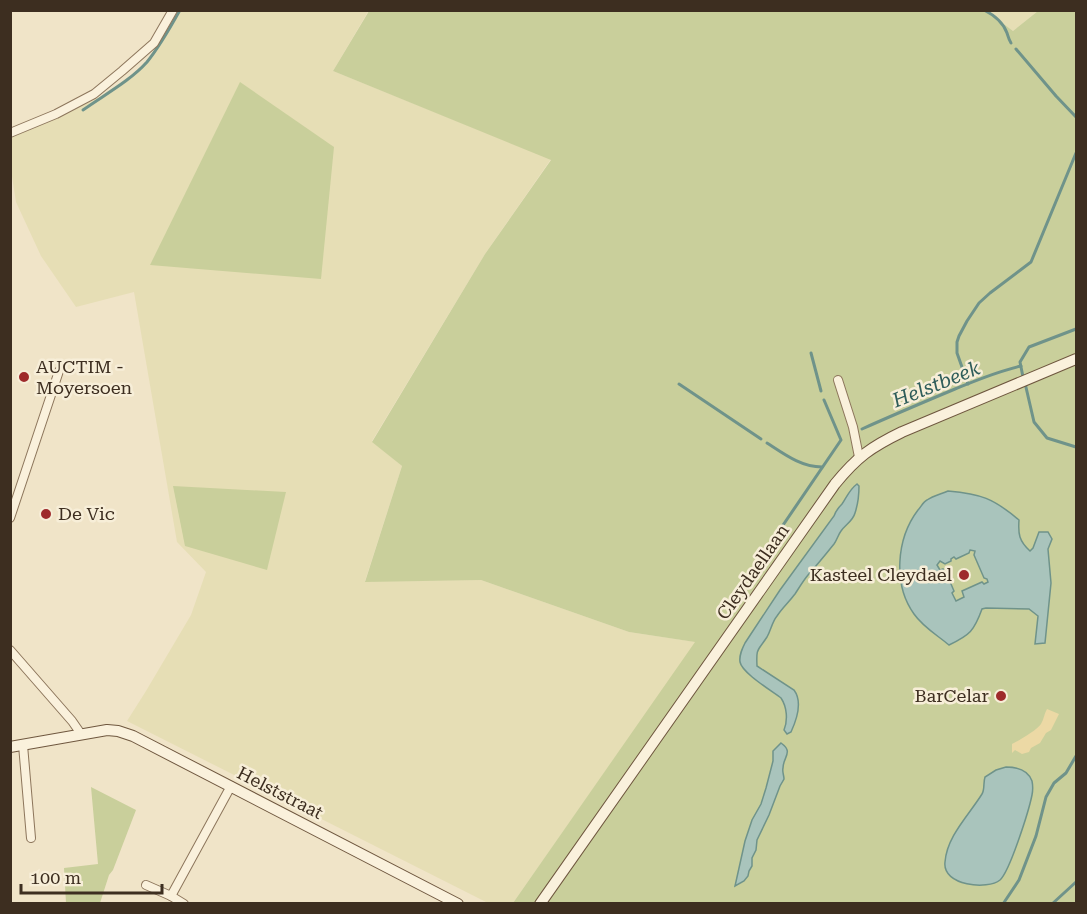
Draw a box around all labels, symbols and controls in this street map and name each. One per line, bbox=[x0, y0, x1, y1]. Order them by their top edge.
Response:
place label: AUCTIM - Moyersoen bbox=[36, 356, 133, 398]
water label: Helstbeek bbox=[888, 356, 983, 413]
marker: AUCTIM - Moyersoen bbox=[17, 370, 31, 384]
place label: De Vic bbox=[58, 503, 115, 524]
marker: De Vic bbox=[39, 507, 53, 521]
street label: Cleydaellaan bbox=[712, 520, 793, 623]
place label: Kasteel Cleydael bbox=[810, 564, 952, 585]
marker: Kasteel Cleydael bbox=[957, 568, 971, 582]
place label: BarCelar bbox=[914, 685, 989, 706]
marker: BarCelar bbox=[994, 689, 1008, 703]
street label: Helststraat bbox=[234, 762, 327, 823]
scale bar bbox=[21, 857, 162, 895]
text: 100 m bbox=[30, 867, 81, 888]

